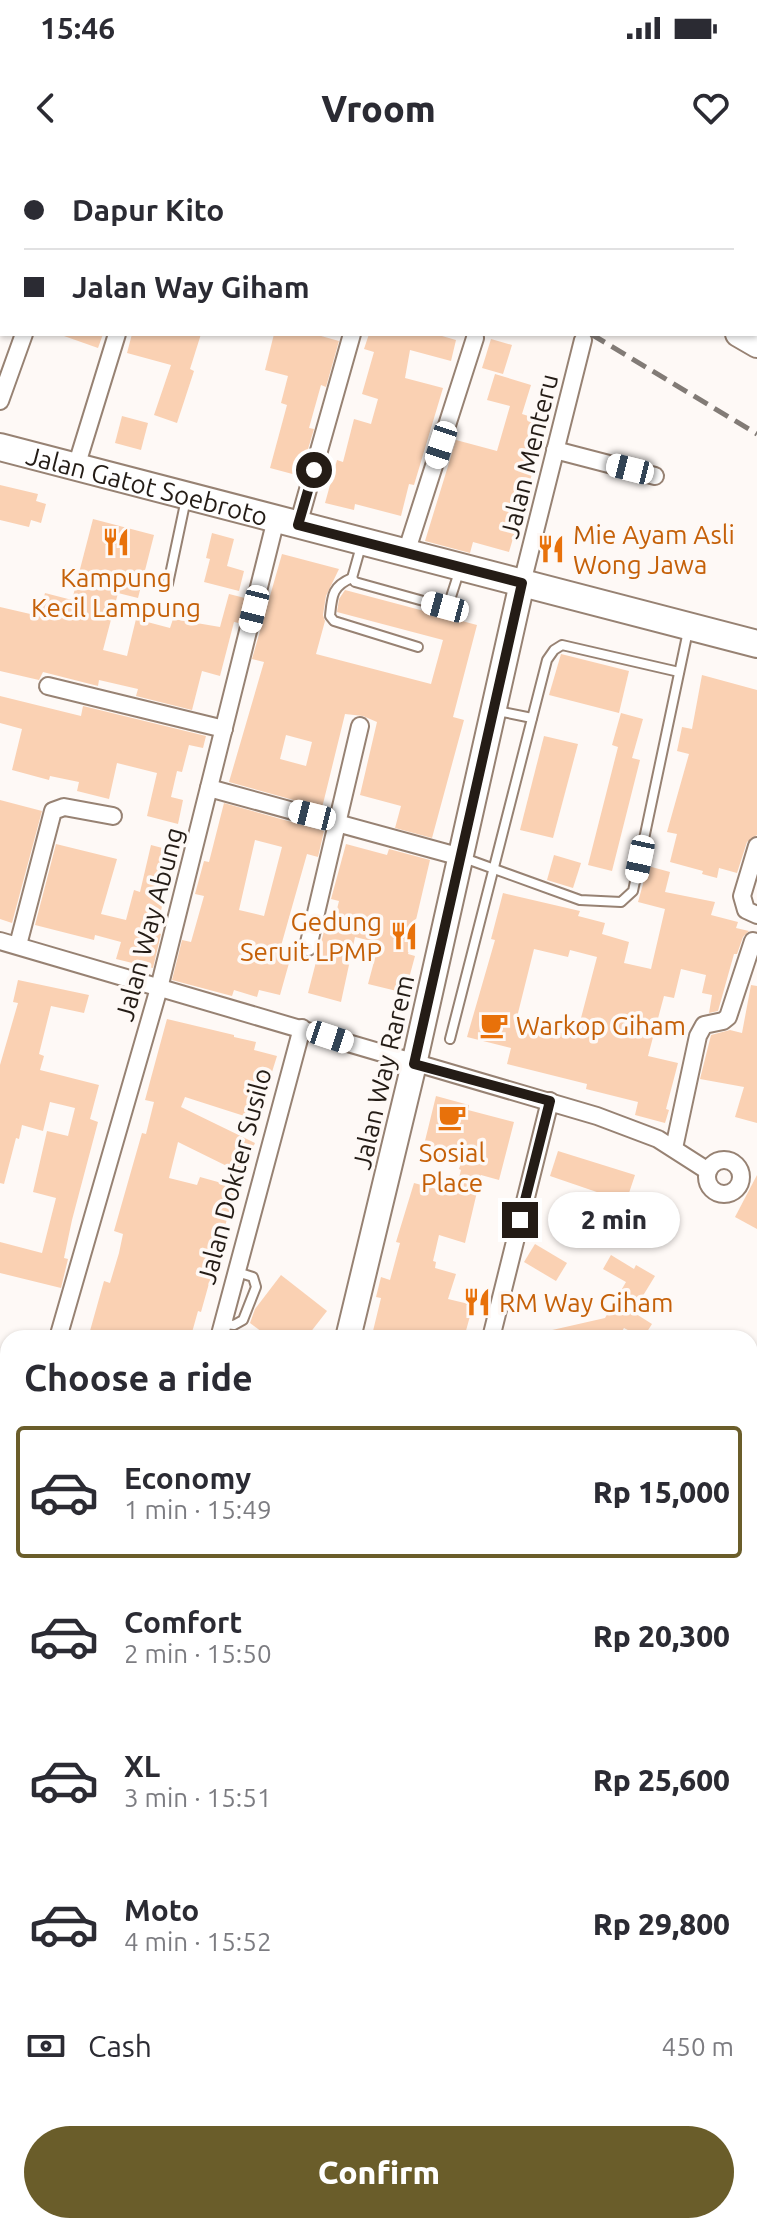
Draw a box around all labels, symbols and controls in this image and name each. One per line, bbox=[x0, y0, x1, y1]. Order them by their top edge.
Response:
text: 15:46 bbox=[40, 11, 115, 45]
icon: back bbox=[24, 86, 68, 130]
icon: heart bbox=[689, 86, 733, 130]
text: Vroom bbox=[321, 88, 436, 129]
text: Dapur Kito bbox=[72, 193, 224, 227]
text: Jalan Way Giham bbox=[72, 270, 310, 304]
street label: Jalan Menteru bbox=[495, 371, 563, 541]
car bbox=[422, 418, 460, 472]
street label: Jalan Gatot Soebroto bbox=[23, 440, 271, 531]
route start bbox=[296, 452, 332, 488]
car bbox=[604, 452, 656, 486]
place label: Mie Ayam Asli Wong Jawa bbox=[573, 520, 735, 579]
restaurant icon: Kampung Kecil Lampung bbox=[101, 527, 131, 557]
restaurant icon: Mie Ayam Asli Wong Jawa bbox=[536, 534, 566, 564]
place label: Kampung Kecil Lampung bbox=[31, 563, 201, 622]
car bbox=[237, 583, 271, 635]
car bbox=[419, 589, 471, 625]
car bbox=[286, 798, 338, 832]
street label: Jalan Way Abung bbox=[109, 824, 189, 1024]
car bbox=[623, 833, 657, 885]
place label: Gedung Seruit LPMP bbox=[240, 907, 382, 966]
restaurant icon: Gedung Seruit LPMP bbox=[389, 921, 419, 951]
street label: Jalan Way Rarem bbox=[347, 972, 419, 1172]
cafe icon: Warkop Giham bbox=[479, 1010, 509, 1040]
place label: Warkop Giham bbox=[516, 1011, 686, 1040]
car bbox=[303, 1018, 357, 1056]
street label: Jalan Dokter Susilo bbox=[191, 1065, 277, 1287]
cafe icon: Sosial Place bbox=[437, 1102, 467, 1132]
place label: Sosial Place bbox=[419, 1138, 485, 1197]
callout: 2 min bbox=[548, 1192, 680, 1248]
route end bbox=[502, 1202, 538, 1238]
text: 2 min bbox=[581, 1205, 647, 1234]
restaurant icon: RM Way Giham bbox=[462, 1287, 492, 1317]
place label: RM Way Giham bbox=[499, 1288, 673, 1317]
text: Choose a ride bbox=[24, 1357, 253, 1398]
icon: car bbox=[28, 1456, 100, 1528]
text: Economy bbox=[124, 1461, 251, 1495]
text: Rp 15,000 bbox=[593, 1475, 730, 1509]
text: 1 min · 15:49 bbox=[124, 1495, 272, 1524]
icon: car bbox=[28, 1600, 100, 1672]
text: Comfort bbox=[124, 1605, 242, 1639]
text: Rp 20,300 bbox=[593, 1619, 730, 1653]
text: 2 min · 15:50 bbox=[124, 1639, 272, 1668]
icon: car bbox=[28, 1744, 100, 1816]
text: XL bbox=[124, 1749, 160, 1783]
text: Rp 25,600 bbox=[593, 1763, 730, 1797]
text: 3 min · 15:51 bbox=[124, 1783, 272, 1812]
icon: car bbox=[28, 1888, 100, 1960]
text: Moto bbox=[124, 1893, 199, 1927]
text: Rp 29,800 bbox=[593, 1907, 730, 1941]
text: 4 min · 15:52 bbox=[124, 1927, 272, 1956]
icon: cash bbox=[24, 2024, 68, 2068]
text: Cash bbox=[88, 2029, 152, 2063]
text: 450 m bbox=[662, 2032, 734, 2061]
button: Confirm bbox=[24, 2126, 734, 2218]

